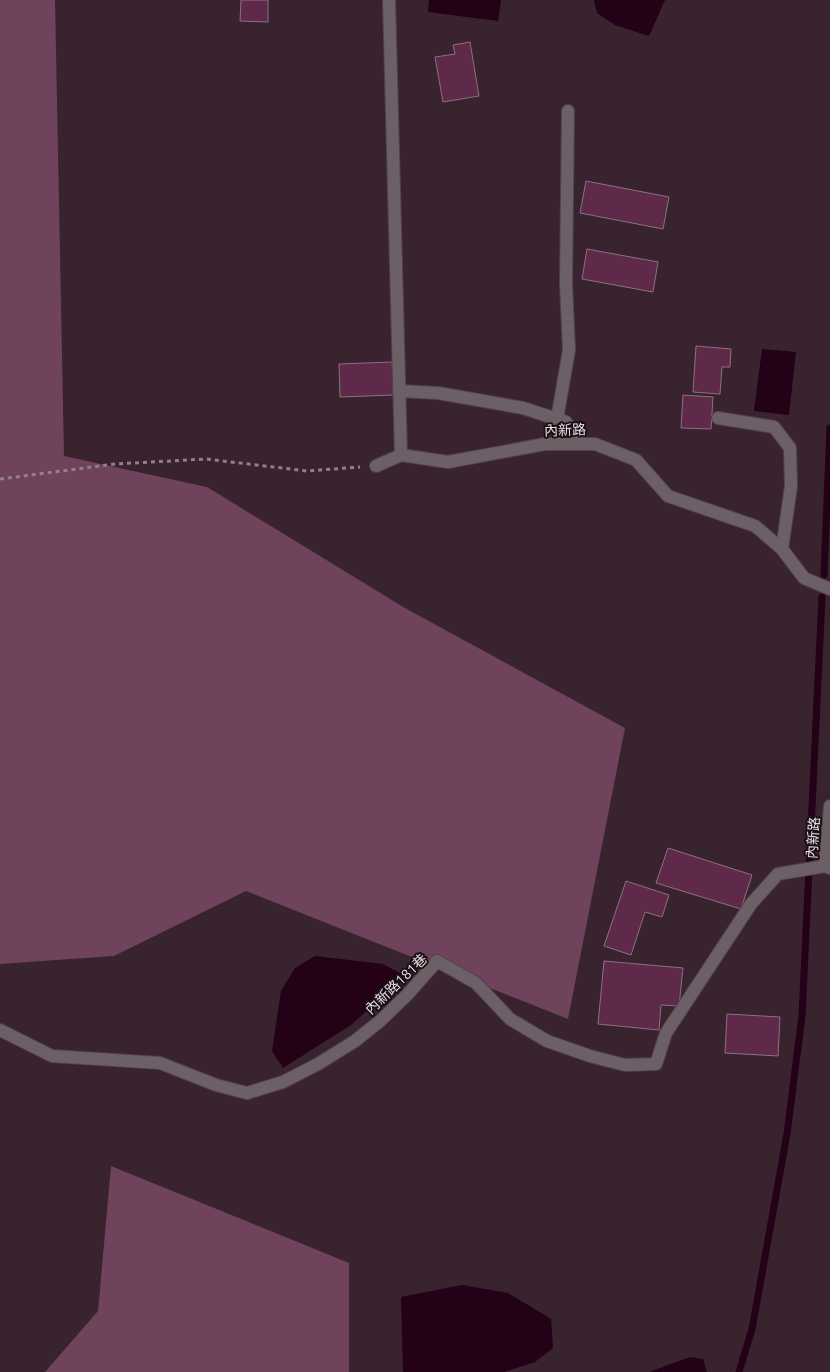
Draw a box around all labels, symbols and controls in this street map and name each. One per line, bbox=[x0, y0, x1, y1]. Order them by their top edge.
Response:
street label: 內新路 bbox=[544, 421, 586, 439]
street label: 內新路 bbox=[804, 816, 822, 860]
street label: 內新路181巷 bbox=[362, 951, 430, 1017]

